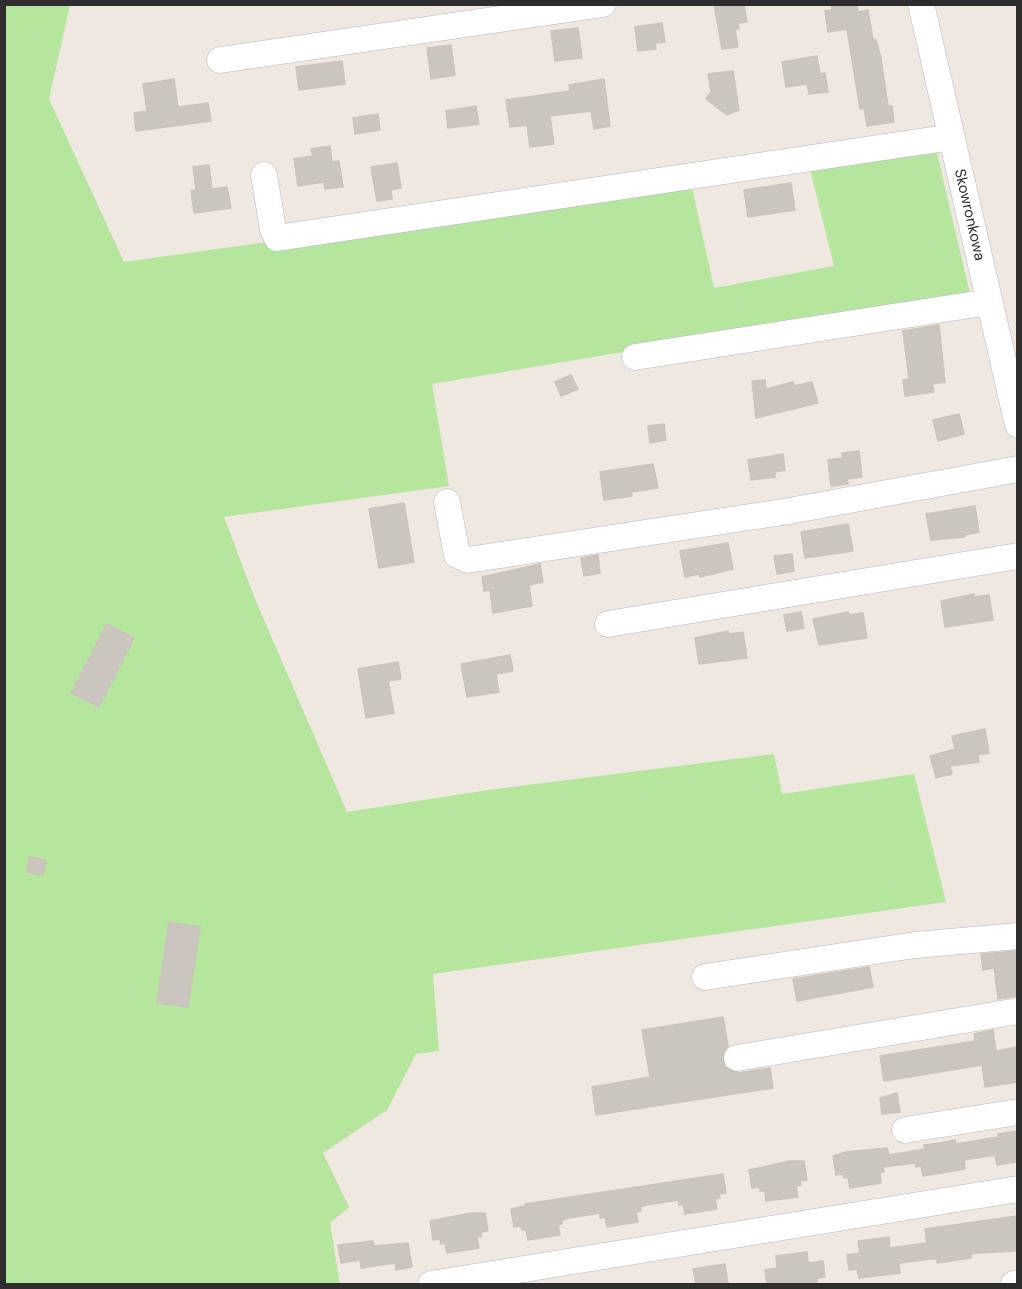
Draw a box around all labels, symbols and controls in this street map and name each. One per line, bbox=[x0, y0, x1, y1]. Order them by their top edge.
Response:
street label: Skowronkowa bbox=[950, 167, 988, 263]

